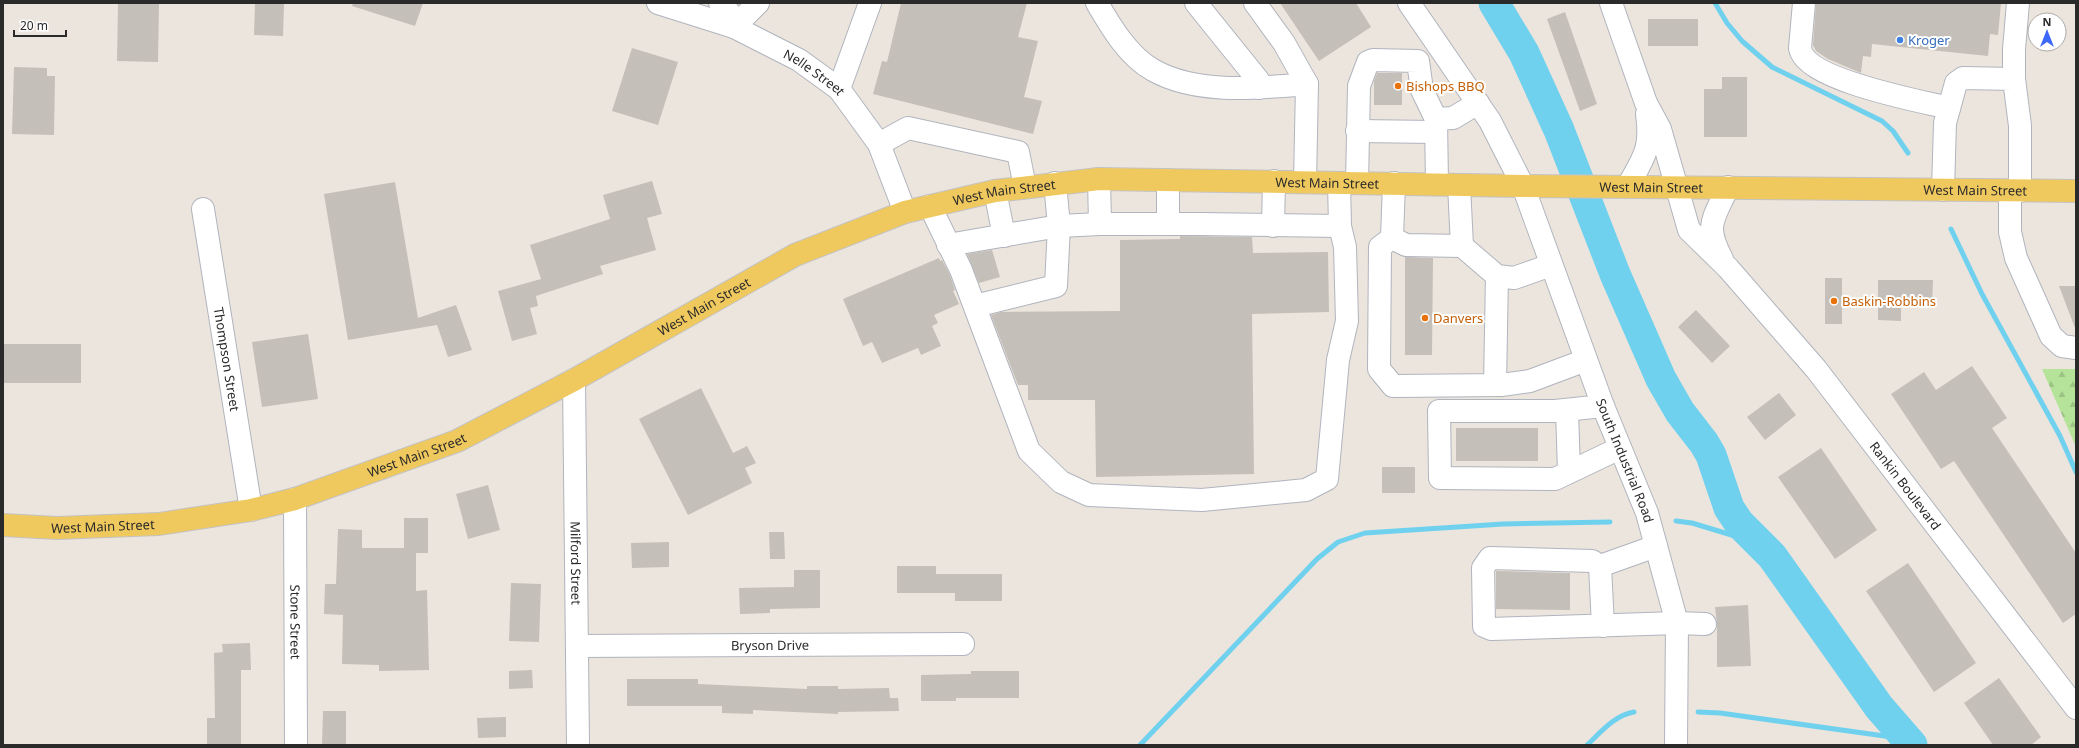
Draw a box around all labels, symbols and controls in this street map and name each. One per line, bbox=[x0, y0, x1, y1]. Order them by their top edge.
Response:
scale bar bbox=[14, 12, 66, 38]
north arrow bbox=[2027, 12, 2067, 52]
text: N bbox=[2043, 14, 2051, 29]
text: 20 m bbox=[20, 17, 48, 34]
place label: Kroger bbox=[1908, 31, 1950, 49]
marker: Kroger bbox=[1895, 35, 1905, 45]
street label: Nelle Street bbox=[781, 45, 850, 99]
place label: Bishops BBQ bbox=[1406, 77, 1485, 95]
marker: Bishops BBQ bbox=[1393, 81, 1403, 91]
street label: West Main Street bbox=[1275, 173, 1380, 193]
street label: West Main Street bbox=[951, 175, 1057, 210]
street label: West Main Street bbox=[1599, 178, 1703, 197]
street label: West Main Street bbox=[1923, 181, 2027, 200]
street label: West Main Street bbox=[654, 273, 754, 340]
place label: Baskin-Robbins bbox=[1842, 292, 1936, 310]
marker: Baskin-Robbins bbox=[1829, 296, 1839, 306]
street label: Thompson Street bbox=[210, 306, 244, 413]
place label: Danvers bbox=[1433, 309, 1483, 327]
marker: Danvers bbox=[1420, 313, 1430, 323]
street label: South Industrial Road bbox=[1592, 396, 1658, 525]
street label: West Main Street bbox=[365, 429, 470, 481]
street label: Rankin Boulevard bbox=[1866, 438, 1945, 534]
street label: West Main Street bbox=[51, 515, 155, 537]
street label: Milford Street bbox=[567, 521, 585, 605]
street label: Stone Street bbox=[286, 585, 305, 660]
street label: Bryson Drive bbox=[731, 636, 809, 654]

